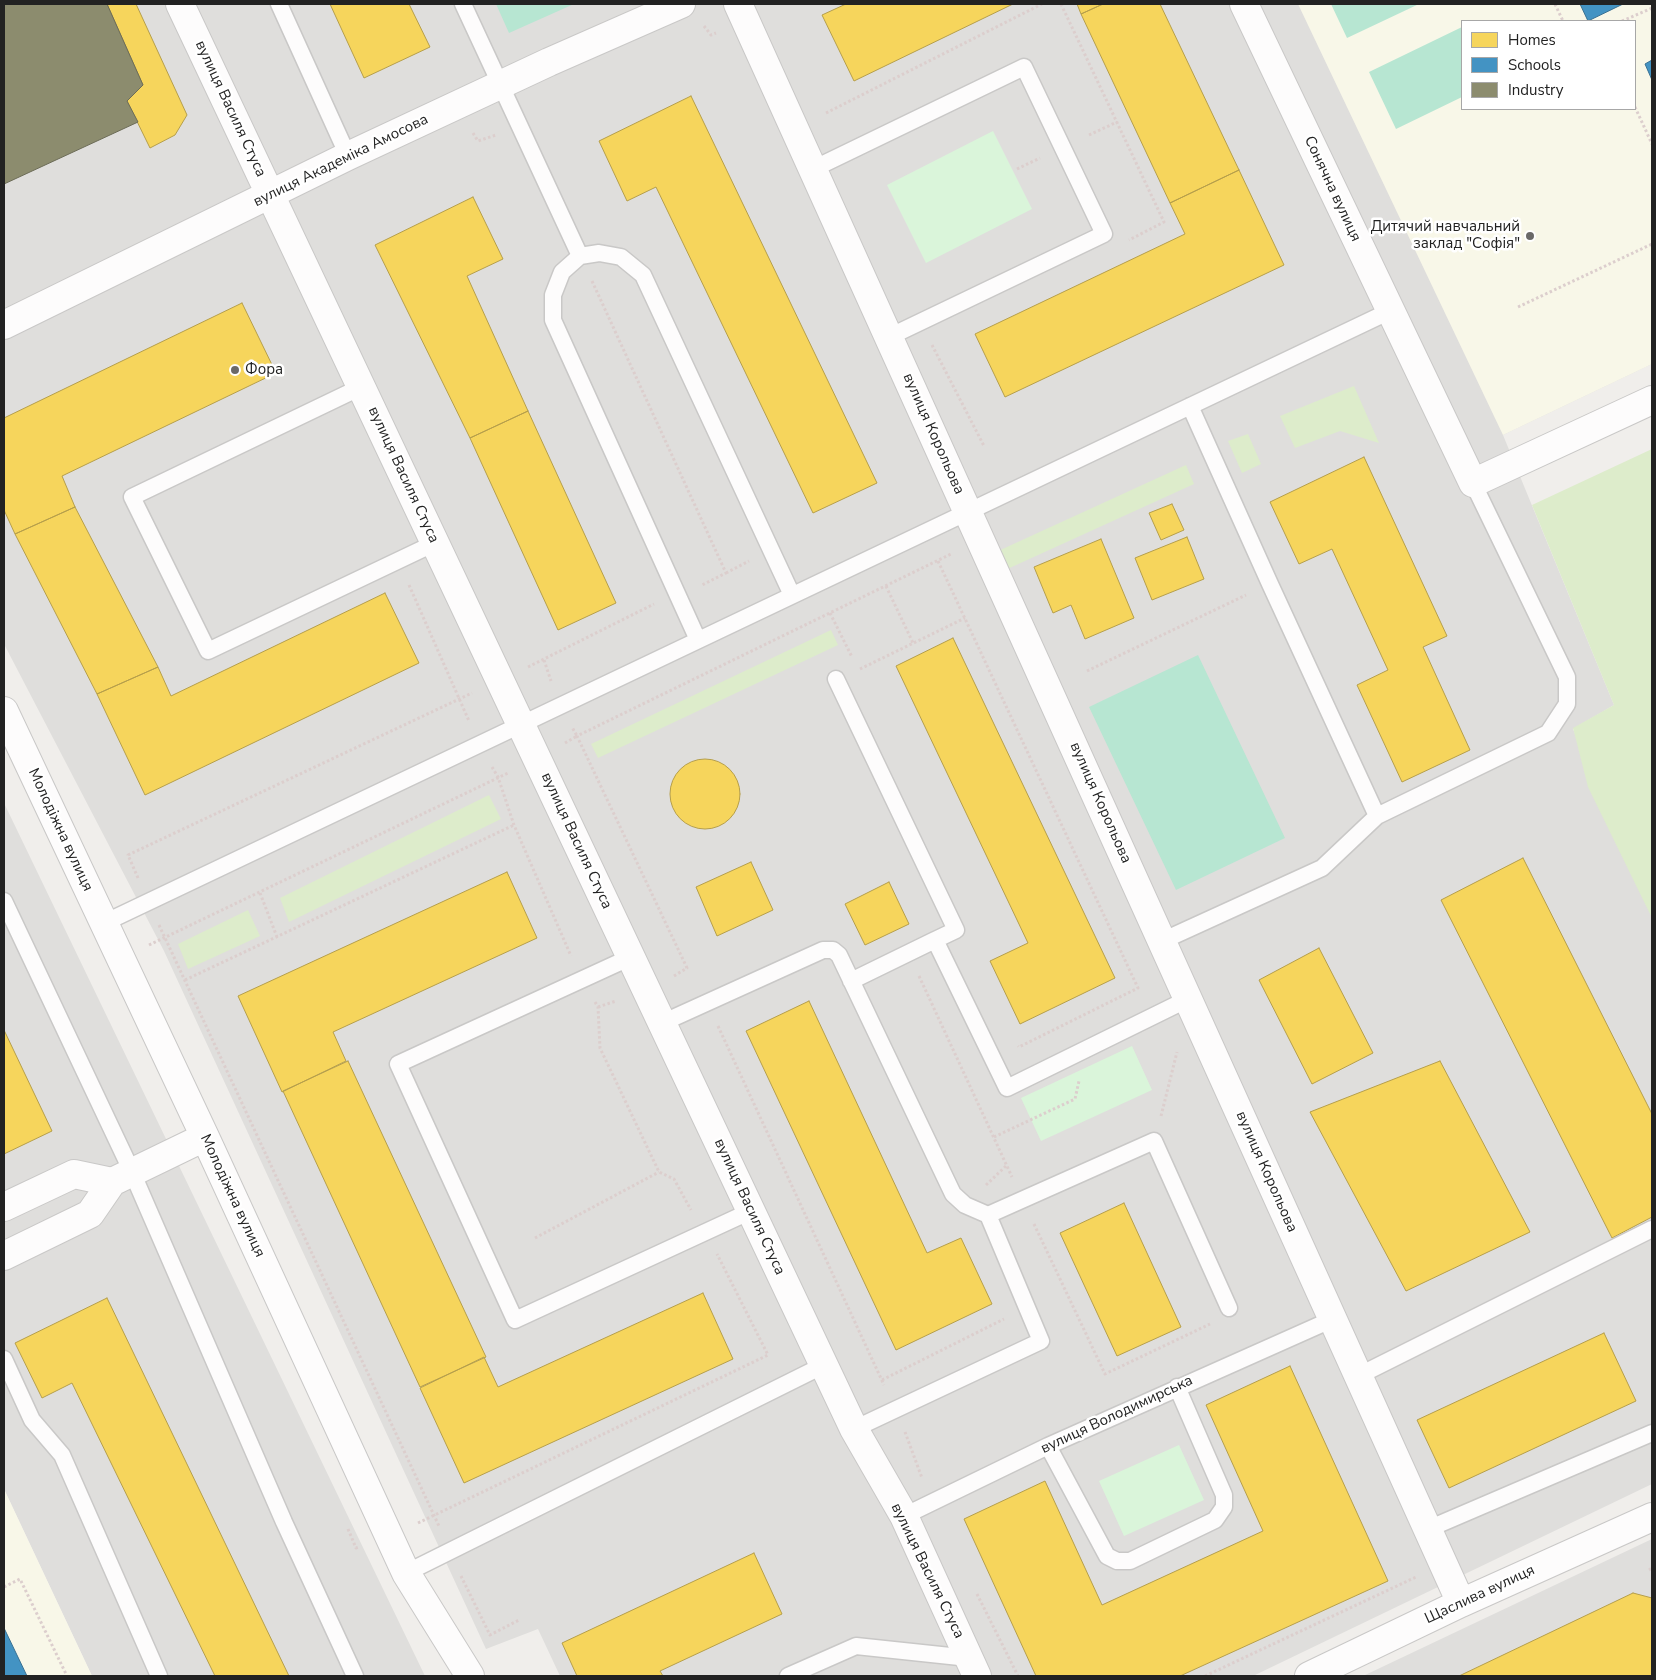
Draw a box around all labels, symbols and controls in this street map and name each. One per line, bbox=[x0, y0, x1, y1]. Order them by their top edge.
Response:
legend bbox=[1461, 20, 1636, 110]
text: Homes bbox=[1508, 30, 1556, 50]
street label: вулиця Василя Стуса bbox=[191, 38, 269, 180]
text: Schools bbox=[1508, 55, 1561, 75]
text: Industry bbox=[1508, 80, 1563, 100]
street label: вулиця Академіка Амосова bbox=[251, 111, 431, 211]
street label: Сонячна вулиця bbox=[1300, 133, 1364, 245]
place label: Дитячий навчальний заклад "Софія" bbox=[1371, 218, 1520, 253]
marker: Дитячий навчальний заклад "Софія" bbox=[1524, 230, 1536, 242]
place label: Фора bbox=[245, 361, 283, 379]
marker: Фора bbox=[229, 364, 241, 376]
street label: вулиця Корольова bbox=[898, 371, 968, 497]
street label: вулиця Василя Стуса bbox=[364, 404, 442, 546]
street label: вулиця Корольова bbox=[1065, 740, 1135, 866]
street label: Молодіжна вулиця bbox=[24, 766, 96, 894]
street label: вулиця Василя Стуса bbox=[537, 770, 615, 912]
street label: вулиця Корольова bbox=[1231, 1109, 1301, 1235]
street label: Молодіжна вулиця bbox=[196, 1132, 268, 1260]
street label: вулиця Василя Стуса bbox=[710, 1136, 788, 1278]
street label: вулиця Володимирська bbox=[1038, 1372, 1196, 1458]
street label: вулиця Василя Стуса bbox=[886, 1500, 968, 1642]
street label: Щаслива вулиця bbox=[1422, 1562, 1538, 1628]

